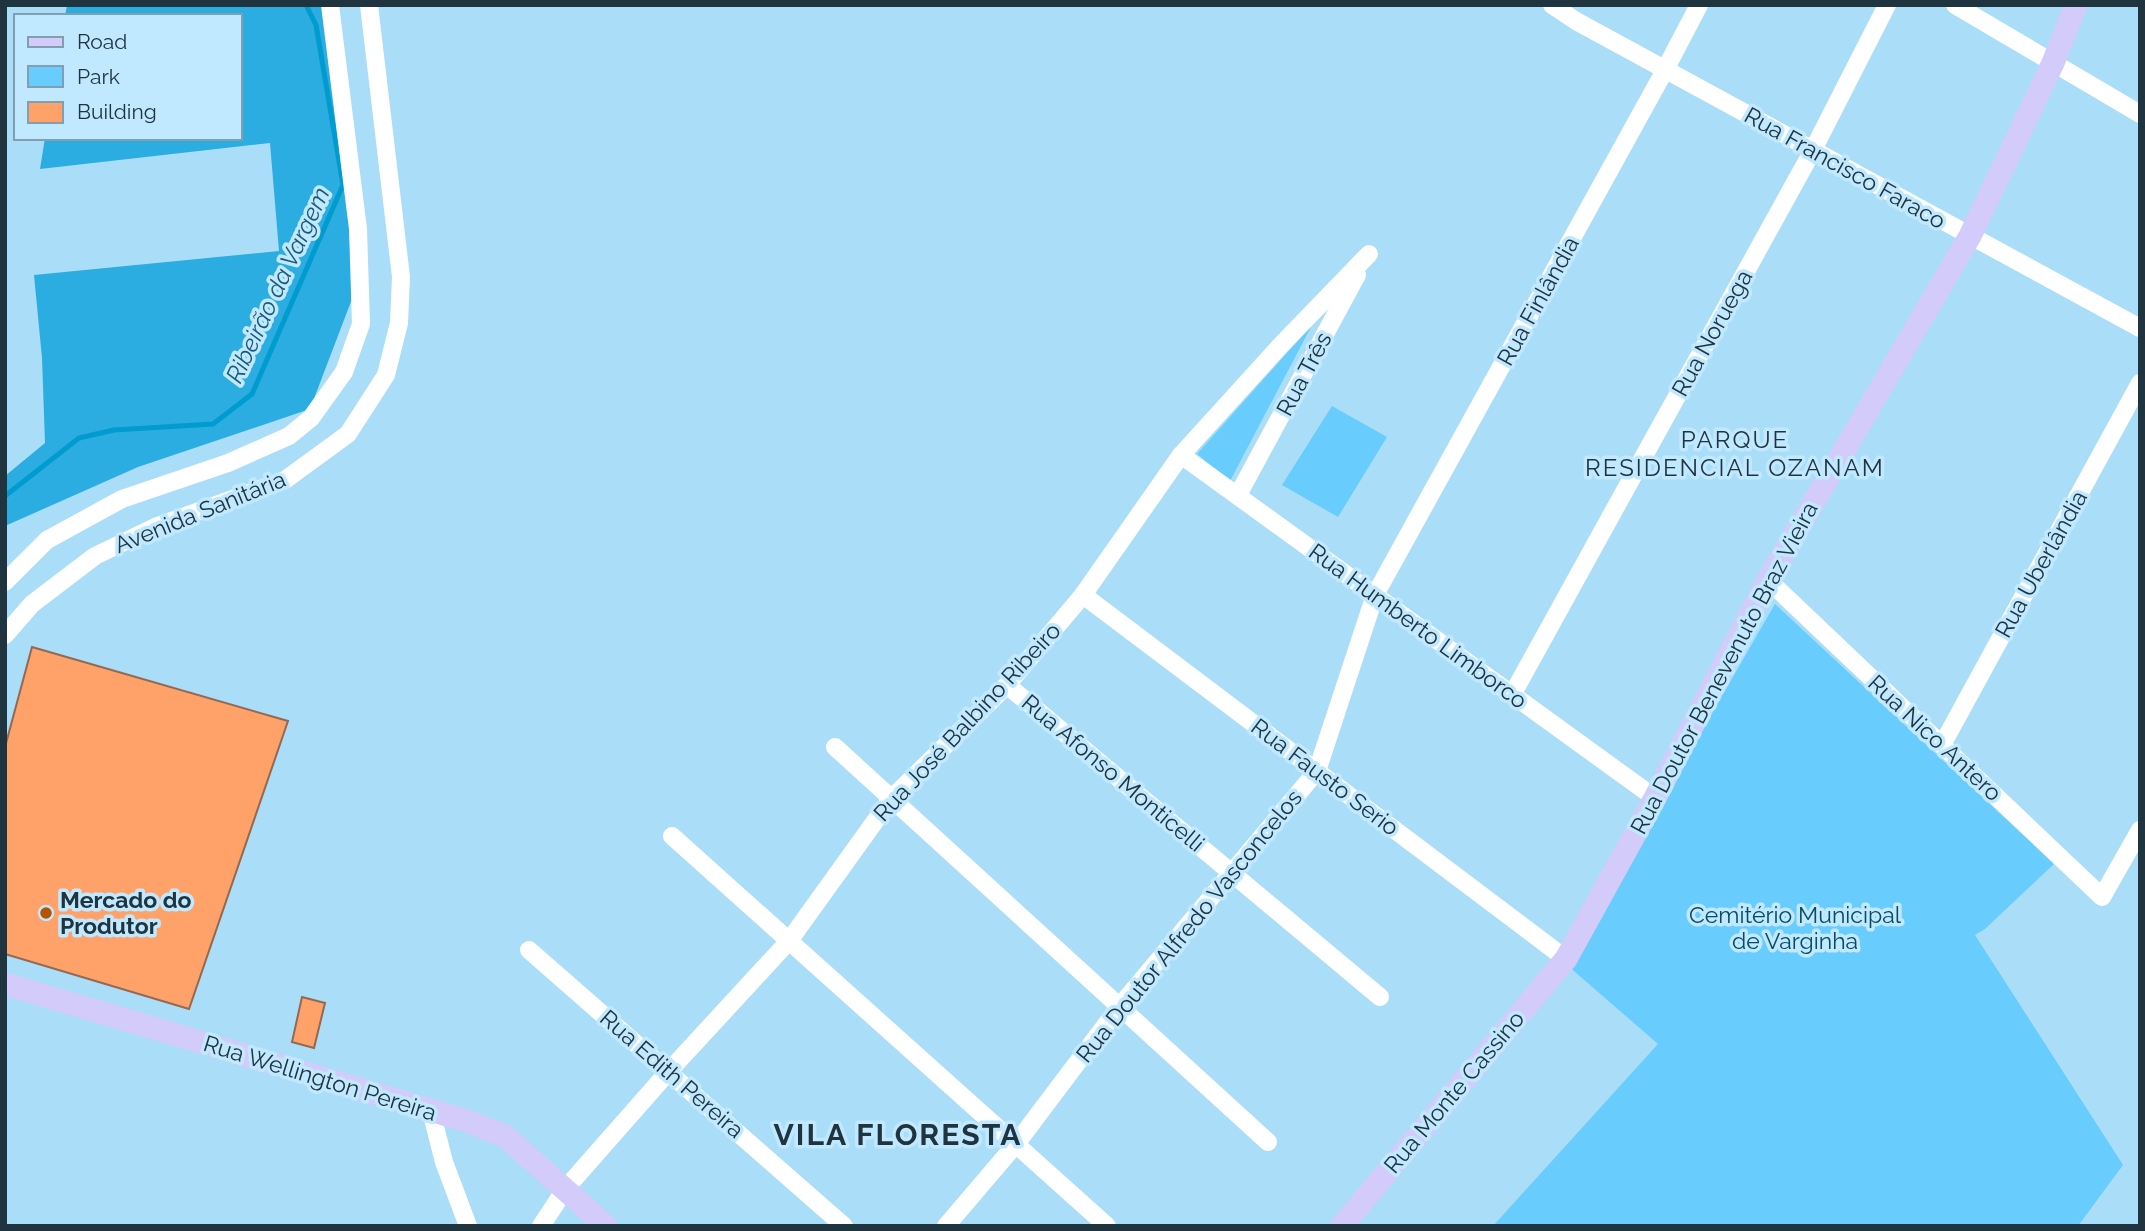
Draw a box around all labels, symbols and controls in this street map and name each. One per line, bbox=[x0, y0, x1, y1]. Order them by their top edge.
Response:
legend bbox=[14, 14, 242, 140]
text: Road bbox=[77, 29, 127, 54]
text: Park bbox=[77, 64, 120, 89]
text: Building bbox=[77, 99, 157, 124]
street label: Rua Francisco Faraco bbox=[1740, 101, 1950, 234]
water label: Ribeirão da Vargem bbox=[219, 182, 336, 387]
street label: Rua Finlândia bbox=[1491, 232, 1584, 370]
street label: Rua Noruega bbox=[1666, 265, 1757, 401]
street label: Rua Três bbox=[1270, 327, 1337, 420]
district label: PARQUE RESIDENCIAL OZANAM bbox=[1585, 425, 1885, 482]
street label: Avenida Sanitária bbox=[110, 465, 289, 558]
street label: Rua Uberlândia bbox=[1989, 486, 2092, 642]
street label: Rua Doutor Benevenuto Braz Vieira bbox=[1624, 497, 1823, 838]
street label: Rua Humberto Limborco bbox=[1304, 537, 1533, 714]
street label: Rua José Balbino Ribeiro bbox=[868, 617, 1066, 827]
street label: Rua Nico Antero bbox=[1863, 669, 2008, 806]
street label: Rua Afonso Monticelli bbox=[1017, 688, 1210, 857]
street label: Rua Fausto Serio bbox=[1246, 712, 1404, 841]
street label: Rua Doutor Alfredo Vasconcelos bbox=[1070, 784, 1307, 1067]
place label: Mercado do Produtor bbox=[60, 886, 192, 939]
park label: Cemitério Municipal de Varginha bbox=[1689, 901, 1902, 954]
marker: Mercado do Produtor bbox=[38, 905, 54, 921]
street label: Rua Edith Pereira bbox=[595, 1004, 750, 1143]
street label: Rua Monte Cassino bbox=[1378, 1005, 1529, 1178]
street label: Rua Wellington Pereira bbox=[200, 1029, 440, 1126]
district label: VILA FLORESTA bbox=[774, 1117, 1022, 1152]

